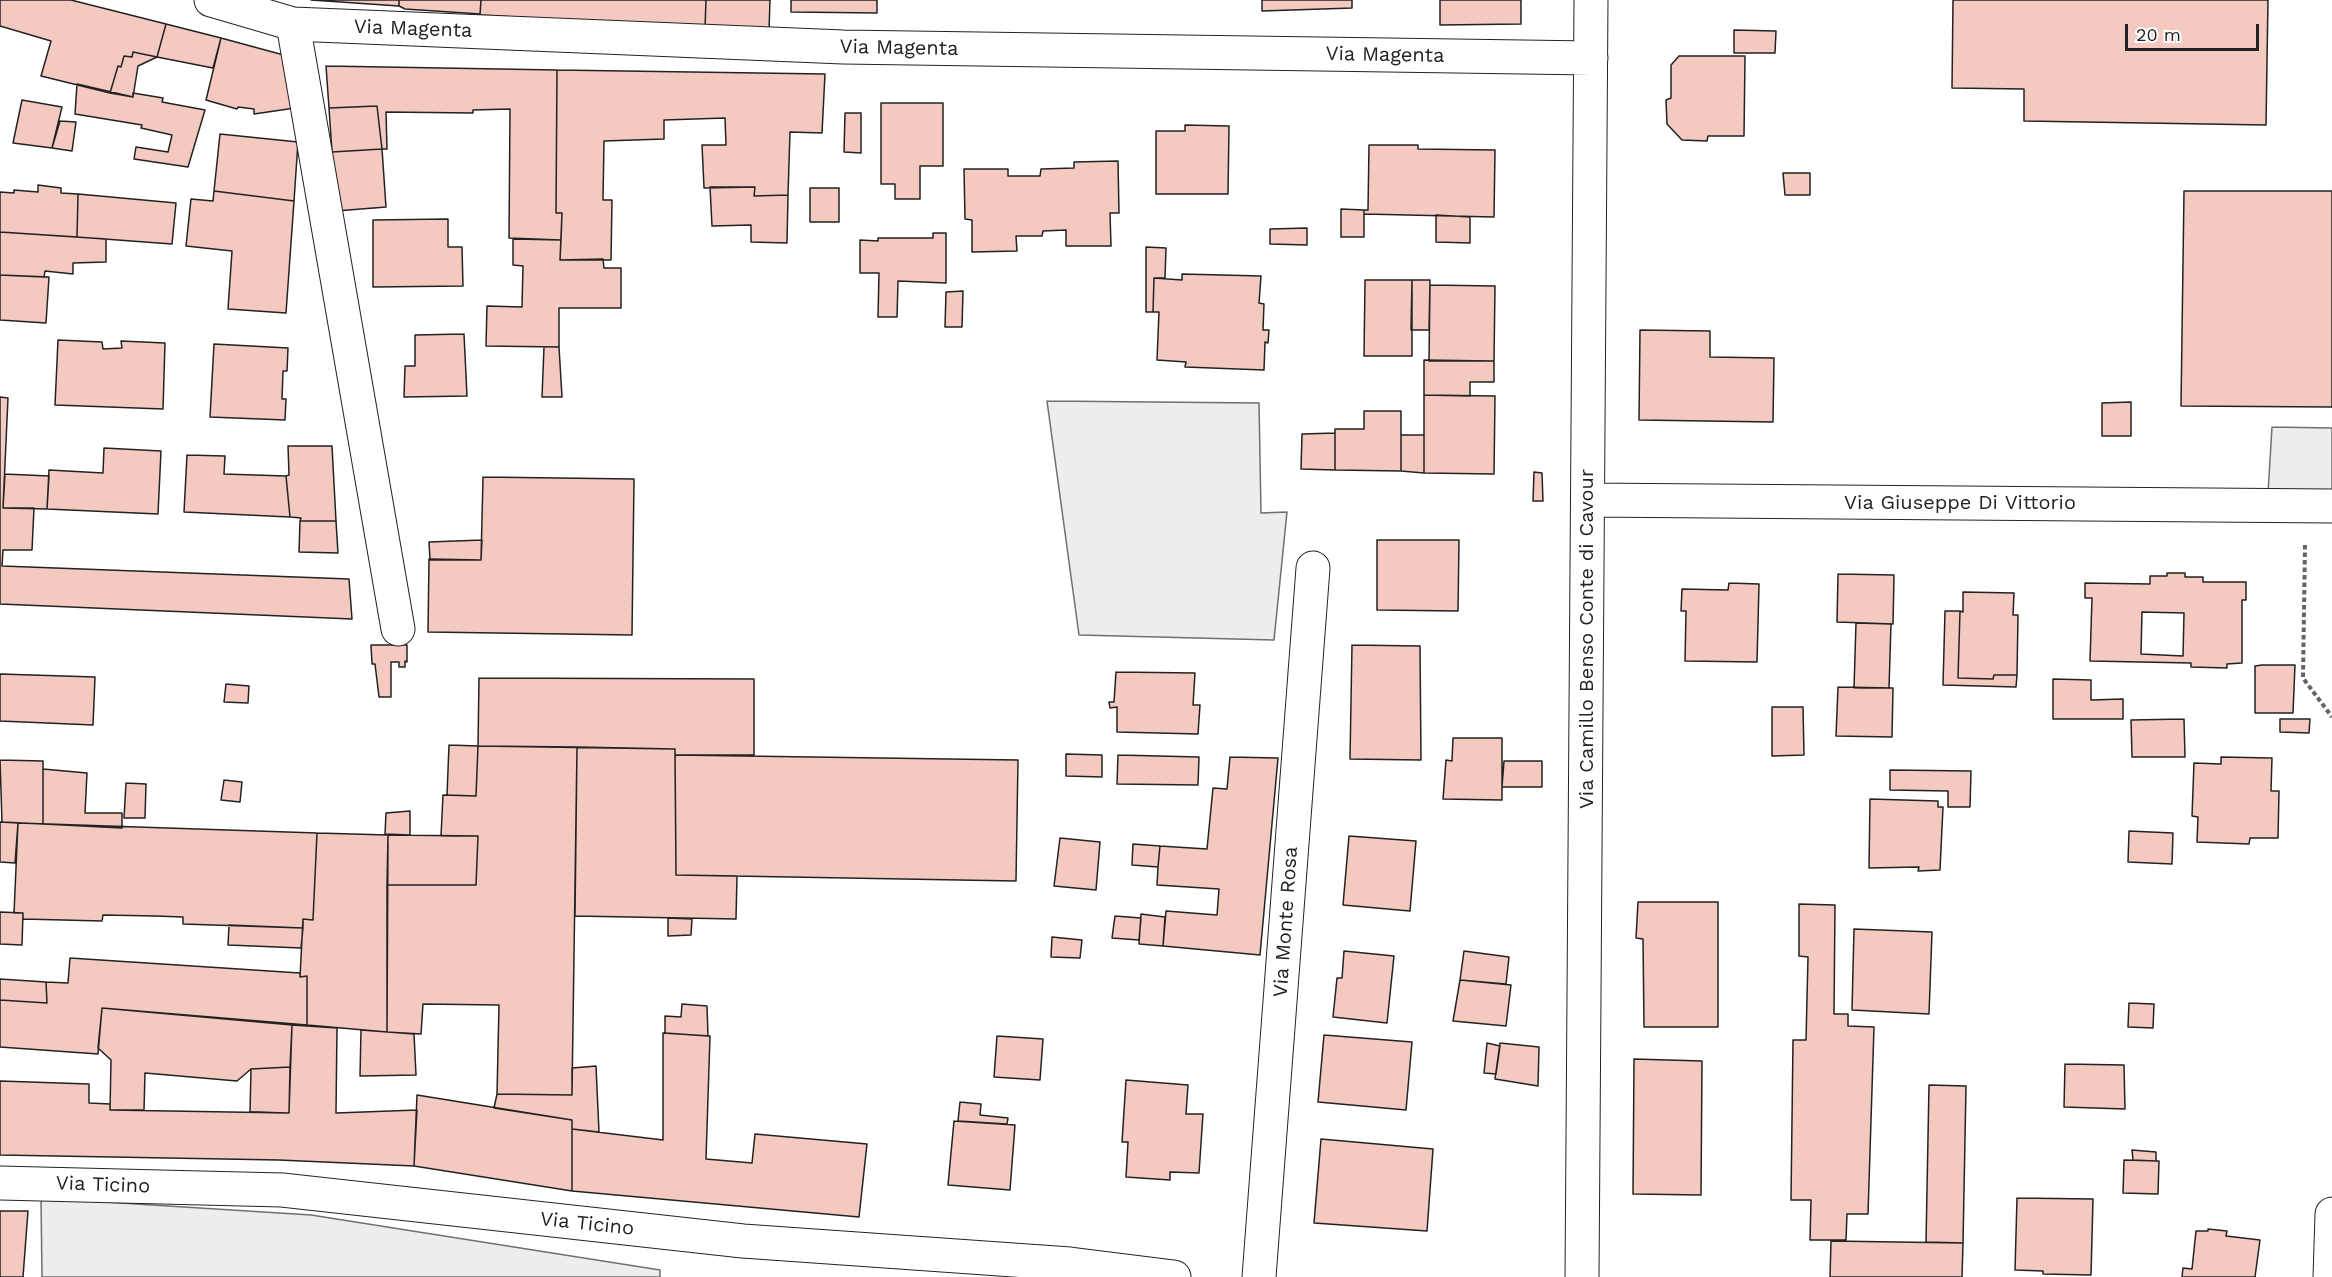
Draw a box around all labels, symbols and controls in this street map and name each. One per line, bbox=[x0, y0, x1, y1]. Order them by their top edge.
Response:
scale bar bbox=[2128, 12, 2262, 50]
street label: Via Magenta bbox=[353, 15, 473, 43]
text: 20 m bbox=[2136, 24, 2181, 45]
street label: Via Magenta bbox=[839, 35, 959, 61]
street label: Via Magenta bbox=[1325, 42, 1445, 68]
street label: Via Camillo Benso Conte di Cavour bbox=[1575, 469, 1599, 809]
street label: Via Giuseppe Di Vittorio bbox=[1844, 491, 2076, 515]
street label: Via Monte Rosa bbox=[1269, 846, 1303, 998]
street label: Via Ticino bbox=[55, 1171, 151, 1199]
street label: Via Ticino bbox=[539, 1207, 635, 1241]

